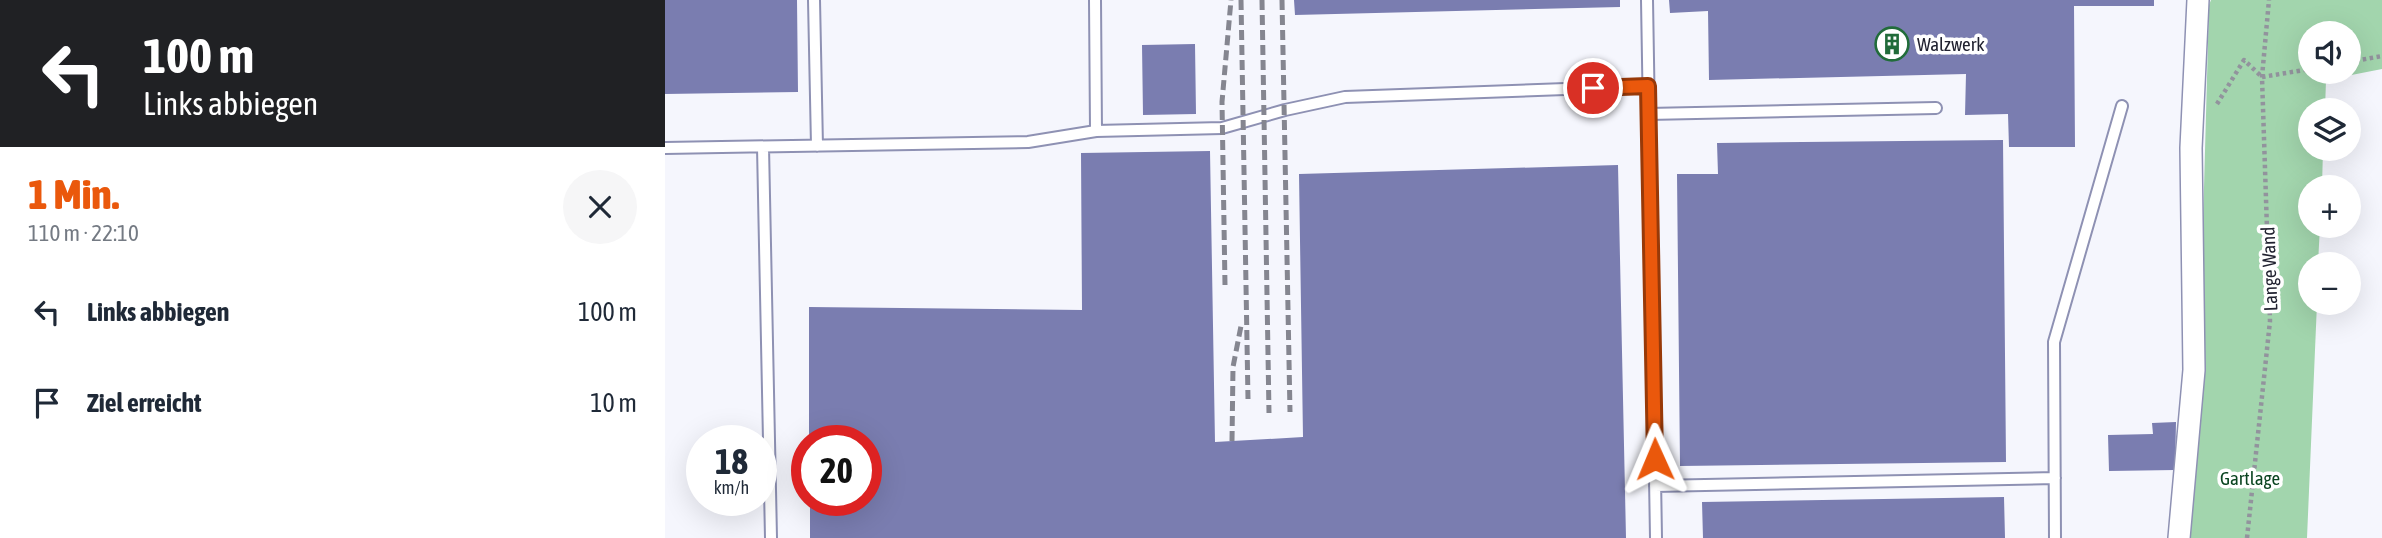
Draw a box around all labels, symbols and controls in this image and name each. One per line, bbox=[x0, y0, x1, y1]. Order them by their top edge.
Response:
map controls bbox=[2298, 21, 2361, 315]
button: sound bbox=[2298, 21, 2361, 84]
building icon: Walzwerk bbox=[1873, 25, 1911, 63]
text: 100 m bbox=[143, 27, 254, 83]
icon: left bbox=[28, 28, 119, 119]
place label: Walzwerk bbox=[1917, 33, 1985, 55]
pin bbox=[1563, 58, 1623, 118]
icon: arrive bbox=[1574, 69, 1612, 107]
text: Links abbiegen bbox=[143, 85, 318, 122]
button: layers bbox=[2298, 98, 2361, 161]
text: 1 Min. bbox=[28, 170, 119, 218]
button: close bbox=[563, 170, 637, 244]
button: + bbox=[2298, 175, 2361, 238]
text: 110 m · 22:10 bbox=[28, 220, 139, 246]
street label: Lange Wand bbox=[2257, 226, 2281, 312]
button: − bbox=[2298, 252, 2361, 315]
icon: left bbox=[28, 293, 66, 331]
text: Links abbiegen bbox=[87, 297, 229, 327]
text: 100 m bbox=[578, 297, 637, 327]
icon: arrive bbox=[28, 384, 66, 422]
text: Ziel erreicht bbox=[87, 388, 202, 418]
text: 10 m bbox=[590, 388, 637, 418]
position arrow bbox=[1618, 422, 1692, 496]
speed limit sign: 20 bbox=[791, 425, 882, 516]
text: 18 bbox=[715, 441, 748, 481]
park label: Gartlage bbox=[2220, 467, 2280, 489]
text: km/h bbox=[714, 477, 749, 498]

